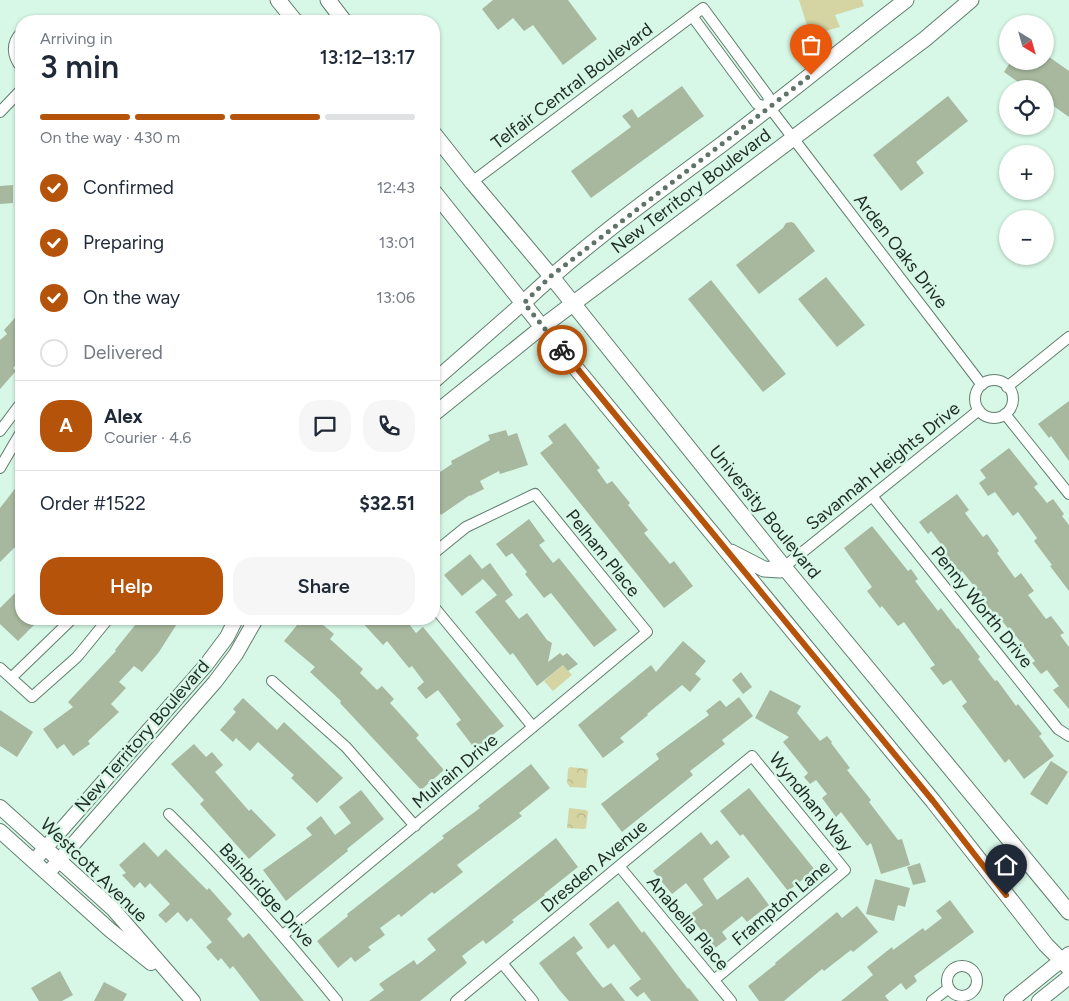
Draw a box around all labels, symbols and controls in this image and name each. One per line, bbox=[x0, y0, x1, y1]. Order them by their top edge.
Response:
north arrow bbox=[999, 15, 1054, 70]
map controls bbox=[999, 15, 1054, 265]
street label: Telfair Central Boulevard bbox=[487, 18, 657, 154]
pin bbox=[790, 24, 832, 75]
text: Arriving in bbox=[40, 29, 112, 48]
icon: bag bbox=[797, 31, 825, 59]
text: 13:12–13:17 bbox=[320, 46, 415, 69]
text: 3 min bbox=[40, 48, 119, 86]
button: locate bbox=[999, 80, 1054, 135]
street label: New Territory Boulevard bbox=[607, 124, 775, 258]
text: On the way · 430 m bbox=[40, 128, 180, 147]
button: + bbox=[999, 145, 1054, 200]
icon: check bbox=[40, 174, 68, 202]
text: Confirmed bbox=[83, 176, 174, 199]
text: 12:43 bbox=[377, 178, 415, 197]
street label: Arden Oaks Drive bbox=[849, 189, 953, 313]
button: − bbox=[999, 210, 1054, 265]
icon: check bbox=[40, 229, 68, 257]
text: Preparing bbox=[83, 231, 164, 254]
text: 13:01 bbox=[379, 233, 415, 252]
icon: check bbox=[40, 284, 68, 312]
text: On the way bbox=[83, 286, 180, 309]
text: 13:06 bbox=[376, 288, 415, 307]
courier bbox=[537, 325, 587, 375]
icon: bike bbox=[548, 336, 576, 364]
text: Delivered bbox=[83, 341, 163, 364]
street label: Savannah Heights Drive bbox=[802, 397, 964, 535]
button: chat bbox=[299, 400, 351, 452]
button: phone bbox=[363, 400, 415, 452]
text: Alex bbox=[104, 405, 143, 428]
text: A bbox=[59, 414, 73, 437]
text: Courier · 4.6 bbox=[104, 428, 191, 447]
street label: University Boulevard bbox=[704, 441, 826, 583]
text: Order #1522 bbox=[40, 492, 146, 515]
text: $32.51 bbox=[359, 492, 415, 515]
street label: Pelham Place bbox=[561, 505, 645, 601]
street label: Penny Worth Drive bbox=[926, 542, 1038, 672]
button: Help bbox=[40, 557, 223, 615]
button: Share bbox=[233, 557, 415, 615]
street label: New Territory Boulevard bbox=[70, 655, 214, 817]
street label: Mulrain Drive bbox=[408, 729, 502, 813]
street label: Wyndham Way bbox=[764, 748, 858, 856]
street label: Westcott Avenue bbox=[36, 813, 152, 927]
street label: Dresden Avenue bbox=[536, 815, 652, 917]
street label: Bainbridge Drive bbox=[215, 839, 320, 952]
pin bbox=[985, 844, 1027, 895]
icon: home bbox=[992, 851, 1020, 879]
street label: Frampton Lane bbox=[728, 856, 835, 950]
street label: Anabella Place bbox=[642, 871, 734, 975]

